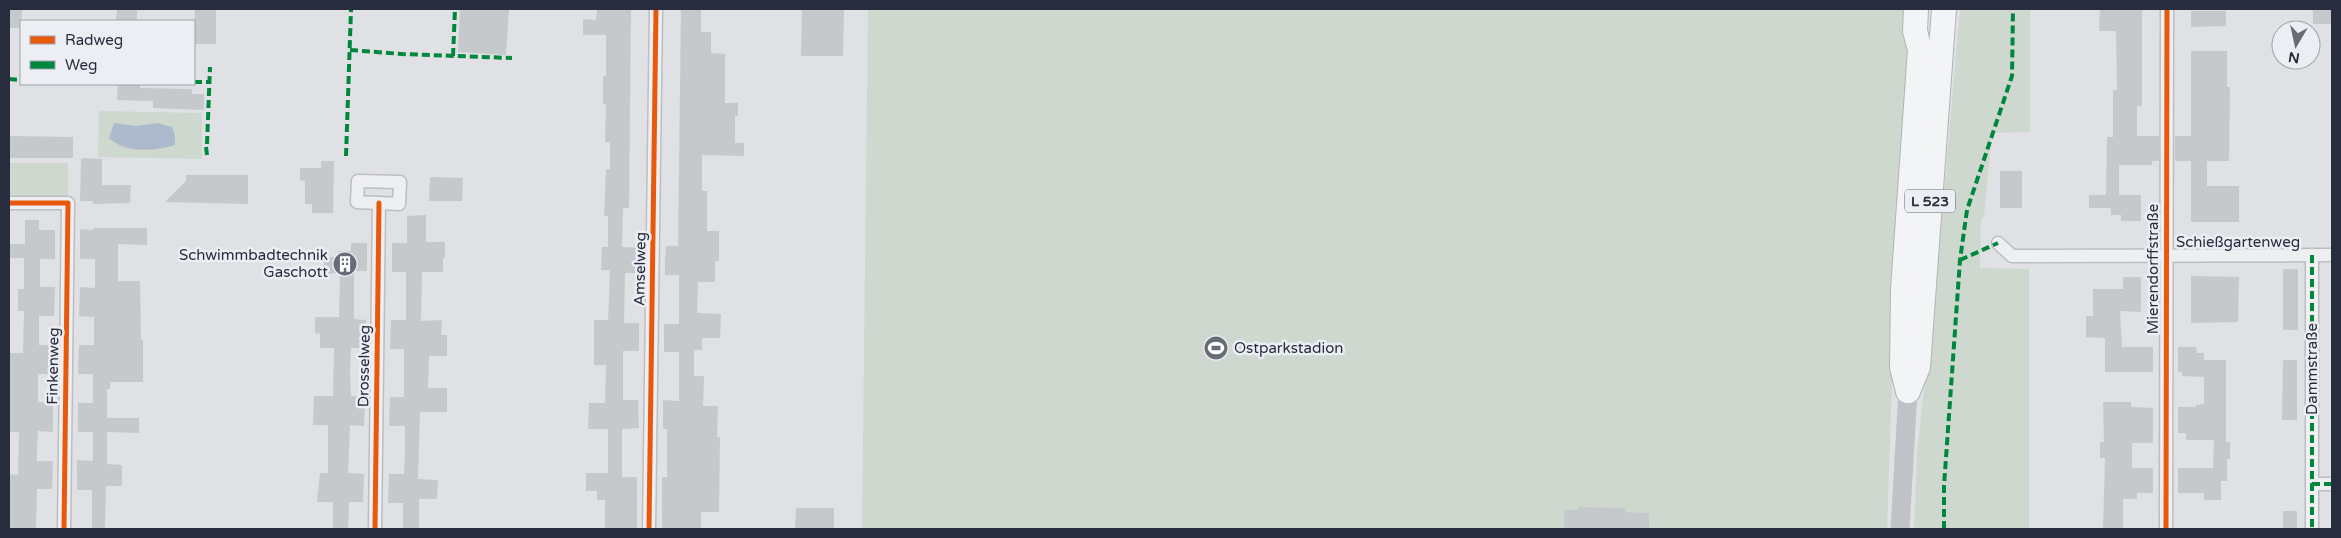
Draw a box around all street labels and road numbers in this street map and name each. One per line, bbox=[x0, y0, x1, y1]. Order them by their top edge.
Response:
road number: L 523 bbox=[1905, 190, 1955, 212]
street label: Mierendorffstraße bbox=[2144, 204, 2162, 334]
street label: Amselweg bbox=[630, 232, 650, 306]
street label: Schießgartenweg bbox=[2176, 233, 2300, 251]
street label: Dammstraße bbox=[2303, 323, 2321, 415]
street label: Drosselweg bbox=[354, 325, 374, 407]
street label: Finkenweg bbox=[43, 327, 63, 405]

